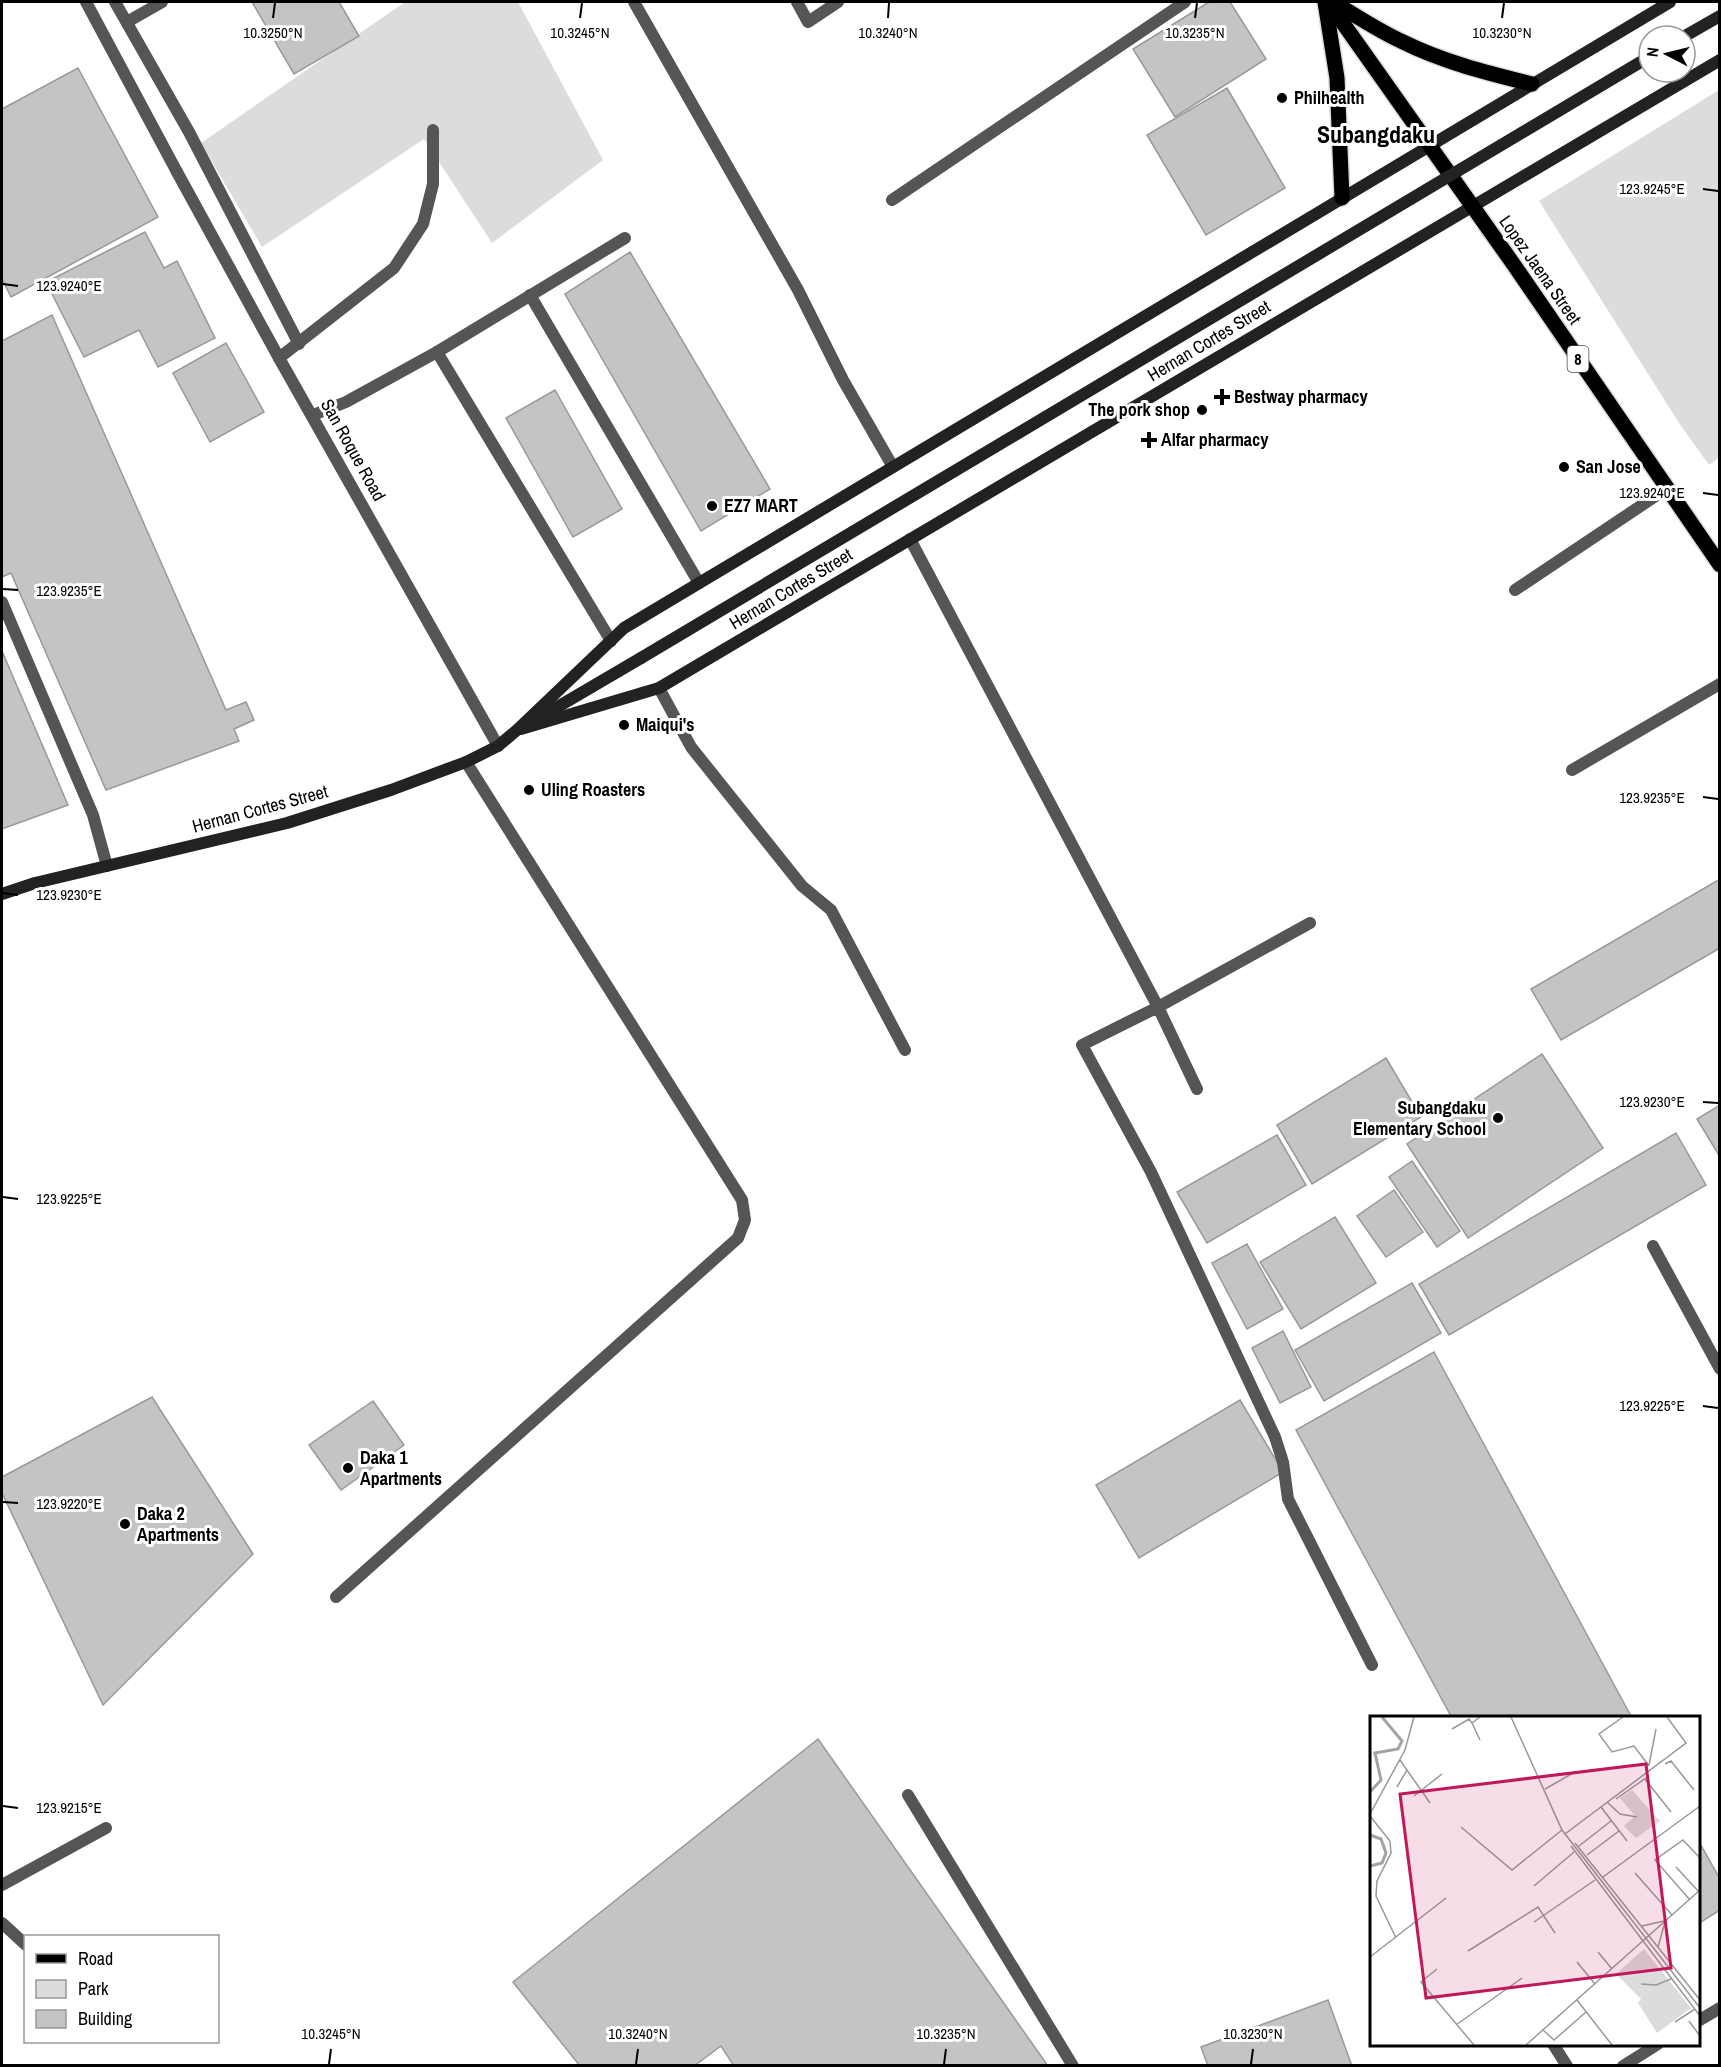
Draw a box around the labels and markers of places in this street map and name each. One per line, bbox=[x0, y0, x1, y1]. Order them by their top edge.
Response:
place label: Philhealth bbox=[1294, 85, 1365, 110]
marker: Philhealth bbox=[1275, 91, 1289, 105]
place label: Bestway pharmacy bbox=[1234, 384, 1369, 409]
marker: Bestway pharmacy bbox=[1215, 390, 1229, 404]
place label: The pork shop bbox=[1088, 397, 1190, 422]
marker: The pork shop bbox=[1195, 403, 1209, 417]
place label: Alfar pharmacy bbox=[1161, 427, 1269, 452]
marker: Alfar pharmacy bbox=[1142, 433, 1156, 447]
place label: San Jose bbox=[1576, 454, 1641, 479]
marker: San Jose bbox=[1557, 460, 1571, 474]
place label: EZ7 MART bbox=[724, 493, 798, 518]
marker: EZ7 MART bbox=[705, 499, 719, 513]
place label: Maiqui's bbox=[636, 712, 694, 737]
marker: Maiqui's bbox=[617, 718, 631, 732]
place label: Uling Roasters bbox=[541, 777, 645, 802]
marker: Uling Roasters bbox=[522, 783, 536, 797]
place label: Subangdaku Elementary School bbox=[1353, 1095, 1486, 1141]
marker: Subangdaku Elementary School bbox=[1491, 1111, 1505, 1125]
place label: Daka 1 Apartments bbox=[360, 1445, 442, 1491]
marker: Daka 1 Apartments bbox=[341, 1461, 355, 1475]
place label: Daka 2 Apartments bbox=[137, 1501, 219, 1547]
marker: Daka 2 Apartments bbox=[118, 1517, 132, 1531]

